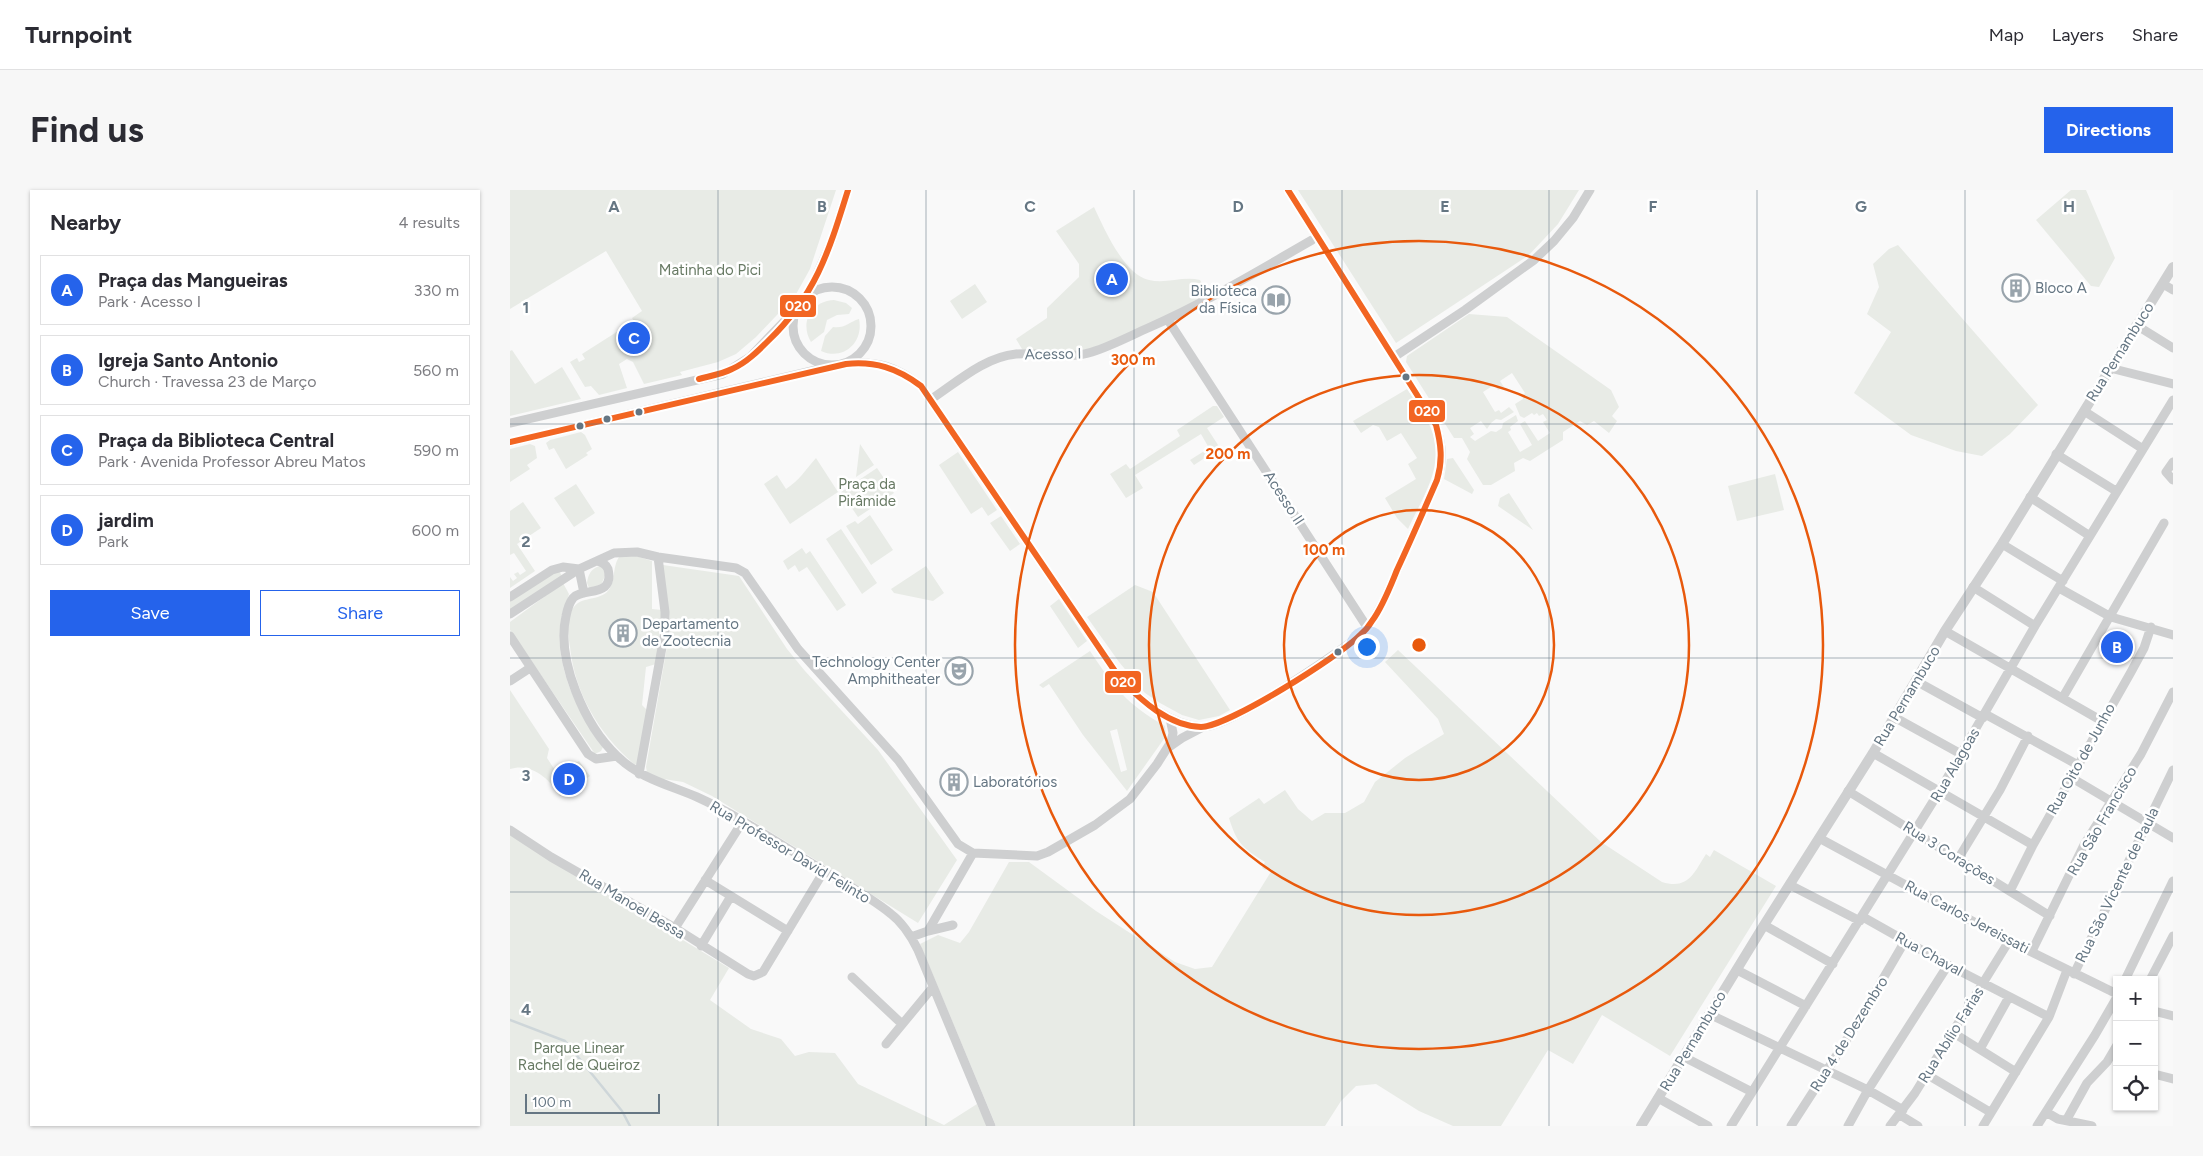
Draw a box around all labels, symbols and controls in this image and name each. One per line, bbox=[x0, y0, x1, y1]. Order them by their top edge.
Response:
text: Turnpoint bbox=[25, 20, 132, 49]
text: Map bbox=[1989, 24, 2024, 46]
text: Layers bbox=[2052, 24, 2104, 46]
text: Share bbox=[2132, 24, 2178, 46]
button: Directions bbox=[2044, 107, 2173, 153]
text: Find us bbox=[30, 109, 144, 151]
text: A bbox=[608, 197, 620, 216]
text: B bbox=[817, 197, 827, 216]
text: C bbox=[1024, 197, 1036, 216]
text: D bbox=[1232, 197, 1244, 216]
text: E bbox=[1440, 197, 1450, 216]
text: F bbox=[1649, 197, 1658, 216]
text: G bbox=[1855, 197, 1867, 216]
text: H bbox=[2063, 197, 2075, 216]
text: Nearby bbox=[50, 210, 121, 235]
text: 4 results bbox=[399, 213, 460, 232]
pin: A bbox=[1096, 260, 1128, 298]
park label: Matinha do Pici bbox=[659, 261, 761, 279]
text: Praça das Mangueiras bbox=[98, 269, 288, 292]
building icon: Bloco A bbox=[2001, 273, 2031, 303]
place label: Bloco A bbox=[2035, 279, 2087, 297]
text: A bbox=[61, 281, 73, 300]
text: 330 m bbox=[414, 281, 459, 300]
place label: Biblioteca da Física bbox=[1190, 282, 1257, 317]
library icon: Biblioteca da Física bbox=[1261, 285, 1291, 315]
text: Park · Acesso I bbox=[98, 292, 201, 311]
line badge: 020 bbox=[779, 294, 817, 318]
text: 1 bbox=[523, 298, 529, 317]
text: 020 bbox=[785, 298, 811, 315]
street label: Rua Pernambuco bbox=[2082, 299, 2158, 405]
pin: C bbox=[618, 319, 650, 357]
street label: Acesso I bbox=[1024, 345, 1082, 363]
text: Igreja Santo Antonio bbox=[98, 349, 278, 372]
text: 300 m bbox=[1111, 351, 1155, 369]
text: B bbox=[62, 361, 72, 380]
text: 560 m bbox=[413, 361, 459, 380]
text: Church · Travessa 23 de Março bbox=[98, 372, 316, 391]
unlabelled marker bbox=[1401, 372, 1411, 382]
line badge: 020 bbox=[1408, 399, 1446, 423]
text: 020 bbox=[1414, 403, 1440, 420]
unlabelled marker bbox=[634, 407, 644, 417]
unlabelled marker bbox=[602, 414, 612, 424]
unlabelled marker bbox=[575, 421, 585, 431]
text: Praça da Biblioteca Central bbox=[98, 429, 334, 452]
text: C bbox=[61, 441, 73, 460]
text: 590 m bbox=[413, 441, 459, 460]
text: 200 m bbox=[1206, 445, 1250, 463]
text: Park · Avenida Professor Abreu Matos bbox=[98, 452, 366, 471]
street label: Acesso II bbox=[1260, 468, 1308, 528]
park label: Praça da Pirâmide bbox=[838, 475, 896, 510]
text: jardim bbox=[98, 509, 154, 532]
text: D bbox=[61, 521, 73, 540]
text: 600 m bbox=[412, 521, 459, 540]
text: Park bbox=[98, 532, 128, 551]
text: 2 bbox=[521, 532, 531, 551]
text: 100 m bbox=[1303, 541, 1345, 559]
button: Save bbox=[50, 590, 250, 636]
button: Share bbox=[260, 590, 460, 636]
place label: Departamento de Zootecnia bbox=[642, 615, 739, 650]
building icon: Departamento de Zootecnia bbox=[608, 618, 638, 648]
pin: B bbox=[2101, 628, 2133, 666]
your location bbox=[1354, 634, 1380, 660]
centre of rings bbox=[1410, 636, 1428, 654]
street label: Rua Pernambuco bbox=[1870, 642, 1944, 749]
unlabelled marker bbox=[1333, 647, 1343, 657]
place label: Technology Center Amphitheater bbox=[812, 653, 940, 688]
theatre icon: Technology Center Amphitheater bbox=[944, 656, 974, 686]
line badge: 020 bbox=[1104, 670, 1142, 694]
text: 020 bbox=[1110, 674, 1136, 691]
street label: Rua Oito de Junho bbox=[2043, 700, 2119, 818]
street label: Rua Alagoas bbox=[1927, 725, 1983, 805]
pin: D bbox=[553, 760, 585, 798]
street label: Rua São Francisco bbox=[2063, 763, 2141, 879]
text: 3 bbox=[522, 766, 531, 785]
building icon: Laboratórios bbox=[939, 767, 969, 797]
place label: Laboratórios bbox=[973, 773, 1057, 791]
street label: Rua Professor David Felinto bbox=[707, 797, 874, 907]
street label: Rua São Vicente de Paula bbox=[2072, 804, 2162, 966]
street label: Rua 3 Corações bbox=[1900, 817, 1998, 889]
street label: Rua Manoel Bessa bbox=[576, 865, 688, 943]
street label: Rua Carlos Jereissati bbox=[1902, 876, 2032, 958]
street label: Rua Chaval bbox=[1892, 928, 1966, 980]
street label: Rua 4 de Dezembro bbox=[1806, 973, 1892, 1095]
map controls bbox=[2113, 976, 2158, 1111]
button: + bbox=[2113, 976, 2158, 1021]
street label: Rua Abílio Farias bbox=[1914, 984, 1988, 1086]
street label: Rua Pernambuco bbox=[1656, 987, 1730, 1094]
text: 4 bbox=[521, 1000, 531, 1019]
button: − bbox=[2113, 1021, 2158, 1066]
park label: Parque Linear Rachel de Queiroz bbox=[518, 1039, 640, 1074]
button: locate bbox=[2113, 1066, 2158, 1111]
scale bar bbox=[525, 1091, 660, 1114]
text: 100 m bbox=[532, 1094, 571, 1111]

